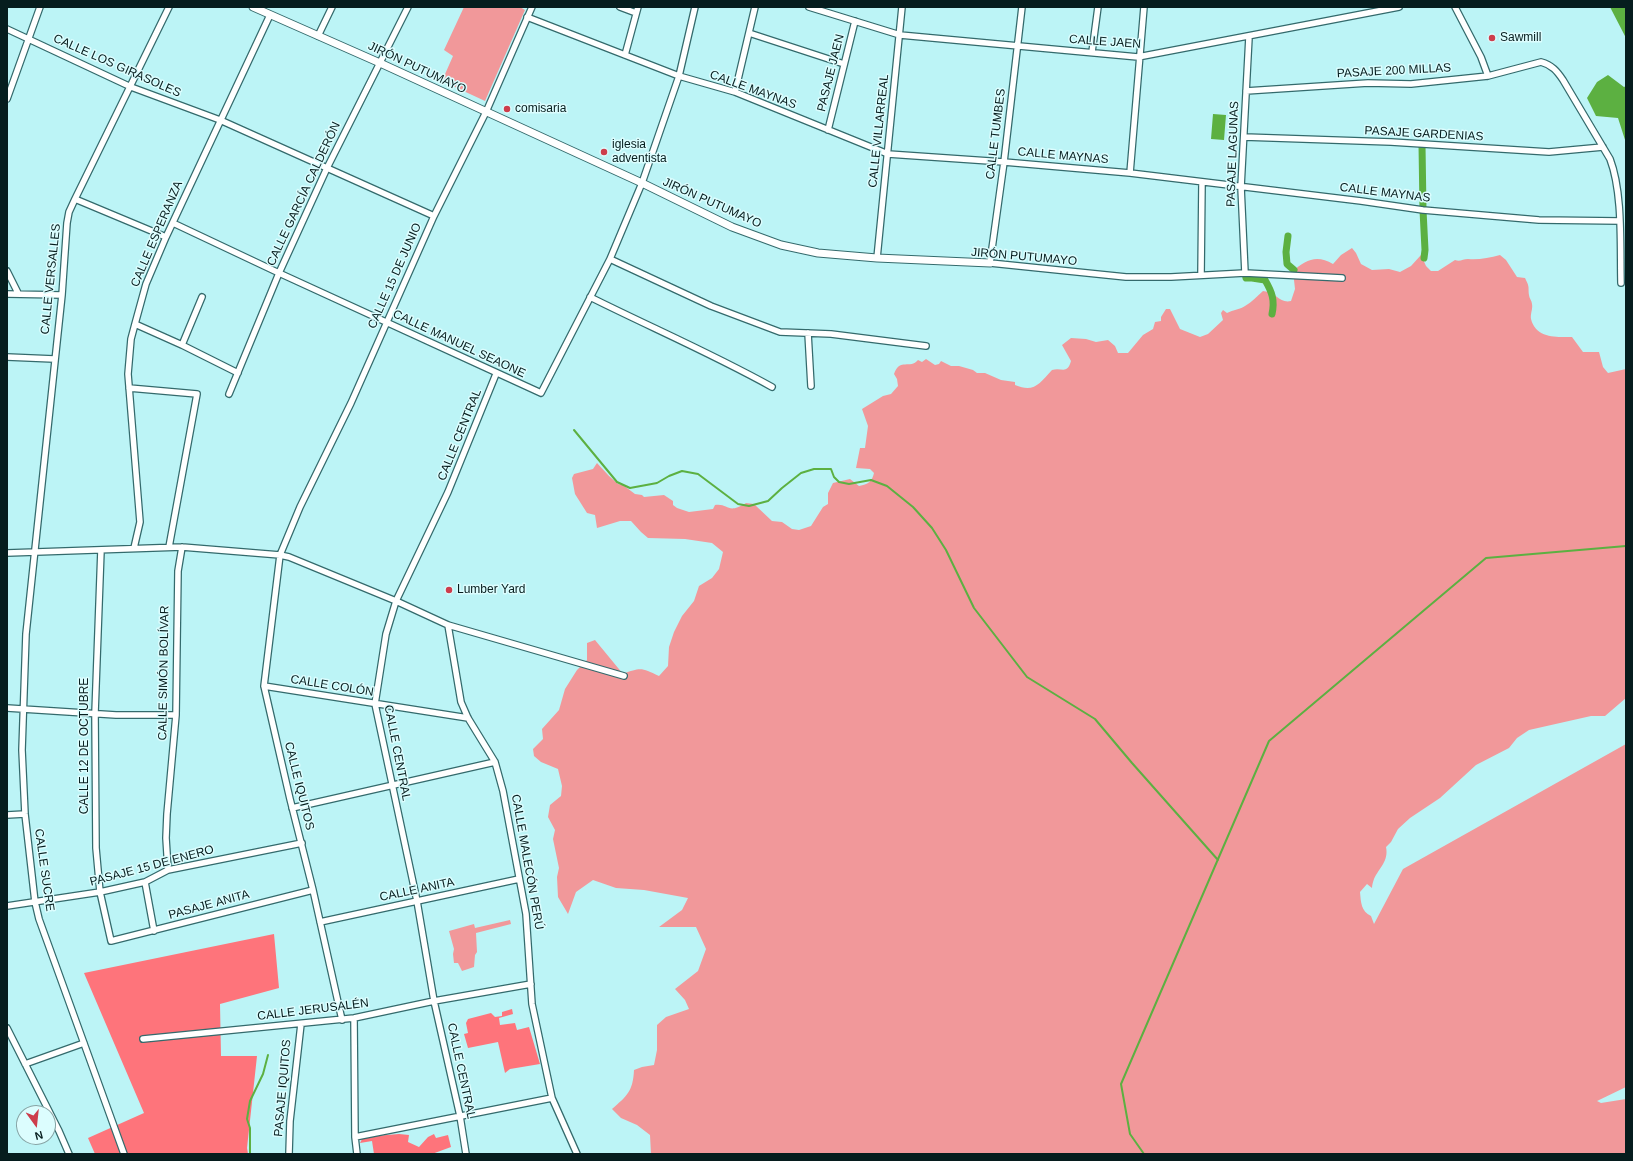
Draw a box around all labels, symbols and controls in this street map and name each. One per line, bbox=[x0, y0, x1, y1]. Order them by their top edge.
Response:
street label: CALLE LOS GIRASOLES bbox=[51, 31, 183, 101]
place label: Sawmill bbox=[1500, 31, 1541, 45]
street label: CALLE JAEN bbox=[1069, 32, 1141, 52]
street label: PASAJE JAEN bbox=[814, 33, 848, 113]
marker: Sawmill bbox=[1487, 33, 1497, 43]
street label: JIRÓN PUTUMAYO bbox=[366, 39, 468, 97]
street label: PASAJE 200 MILLAS bbox=[1336, 61, 1452, 81]
street label: CALLE MAYNAS bbox=[708, 68, 798, 112]
street label: CALLE VILLARREAL bbox=[866, 74, 892, 188]
street label: CALLE TUMBES bbox=[983, 88, 1009, 180]
street label: PASAJE LAGUNAS bbox=[1224, 101, 1242, 207]
place label: comisaria bbox=[515, 102, 566, 116]
marker: comisaria bbox=[502, 104, 512, 114]
street label: CALLE GARCÍA CALDERÓN bbox=[264, 120, 344, 268]
street label: PASAJE GARDENIAS bbox=[1364, 124, 1484, 144]
place label: iglesia adventista bbox=[612, 138, 667, 166]
street label: CALLE MAYNAS bbox=[1017, 145, 1109, 167]
marker: iglesia adventista bbox=[599, 147, 609, 157]
street label: JIRÓN PUTUMAYO bbox=[660, 175, 764, 231]
street label: CALLE ESPERANZA bbox=[128, 179, 186, 289]
street label: CALLE MAYNAS bbox=[1339, 180, 1431, 206]
street label: CALLE 15 DE JUNIO bbox=[365, 221, 425, 331]
street label: CALLE VERSALLES bbox=[38, 223, 64, 335]
street label: JIRÓN PUTUMAYO bbox=[970, 245, 1078, 269]
street label: CALLE MANUEL SEAONE bbox=[390, 307, 528, 381]
street label: CALLE CENTRAL bbox=[435, 387, 485, 483]
place label: Lumber Yard bbox=[457, 583, 525, 597]
marker: Lumber Yard bbox=[444, 585, 454, 595]
street label: CALLE SIMÓN BOLÍVAR bbox=[156, 605, 172, 741]
street label: CALLE COLÓN bbox=[289, 672, 375, 700]
street label: CALLE 12 DE OCTUBRE bbox=[78, 678, 92, 814]
street label: CALLE CENTRAL bbox=[381, 704, 413, 802]
street label: CALLE IQUITOS bbox=[281, 740, 317, 832]
street label: CALLE MALECÓN PERÚ bbox=[508, 793, 546, 931]
street label: CALLE SUCRE bbox=[31, 828, 57, 912]
street label: PASAJE 15 DE ENERO bbox=[88, 843, 216, 889]
street label: CALLE ANITA bbox=[378, 875, 456, 905]
street label: PASAJE ANITA bbox=[167, 887, 251, 923]
street label: CALLE JERUSALÉN bbox=[257, 996, 369, 1024]
street label: CALLE CENTRAL bbox=[444, 1022, 478, 1120]
street label: PASAJE IQUITOS bbox=[272, 1039, 294, 1137]
north arrow bbox=[16, 1105, 56, 1145]
text: N bbox=[33, 1129, 44, 1142]

